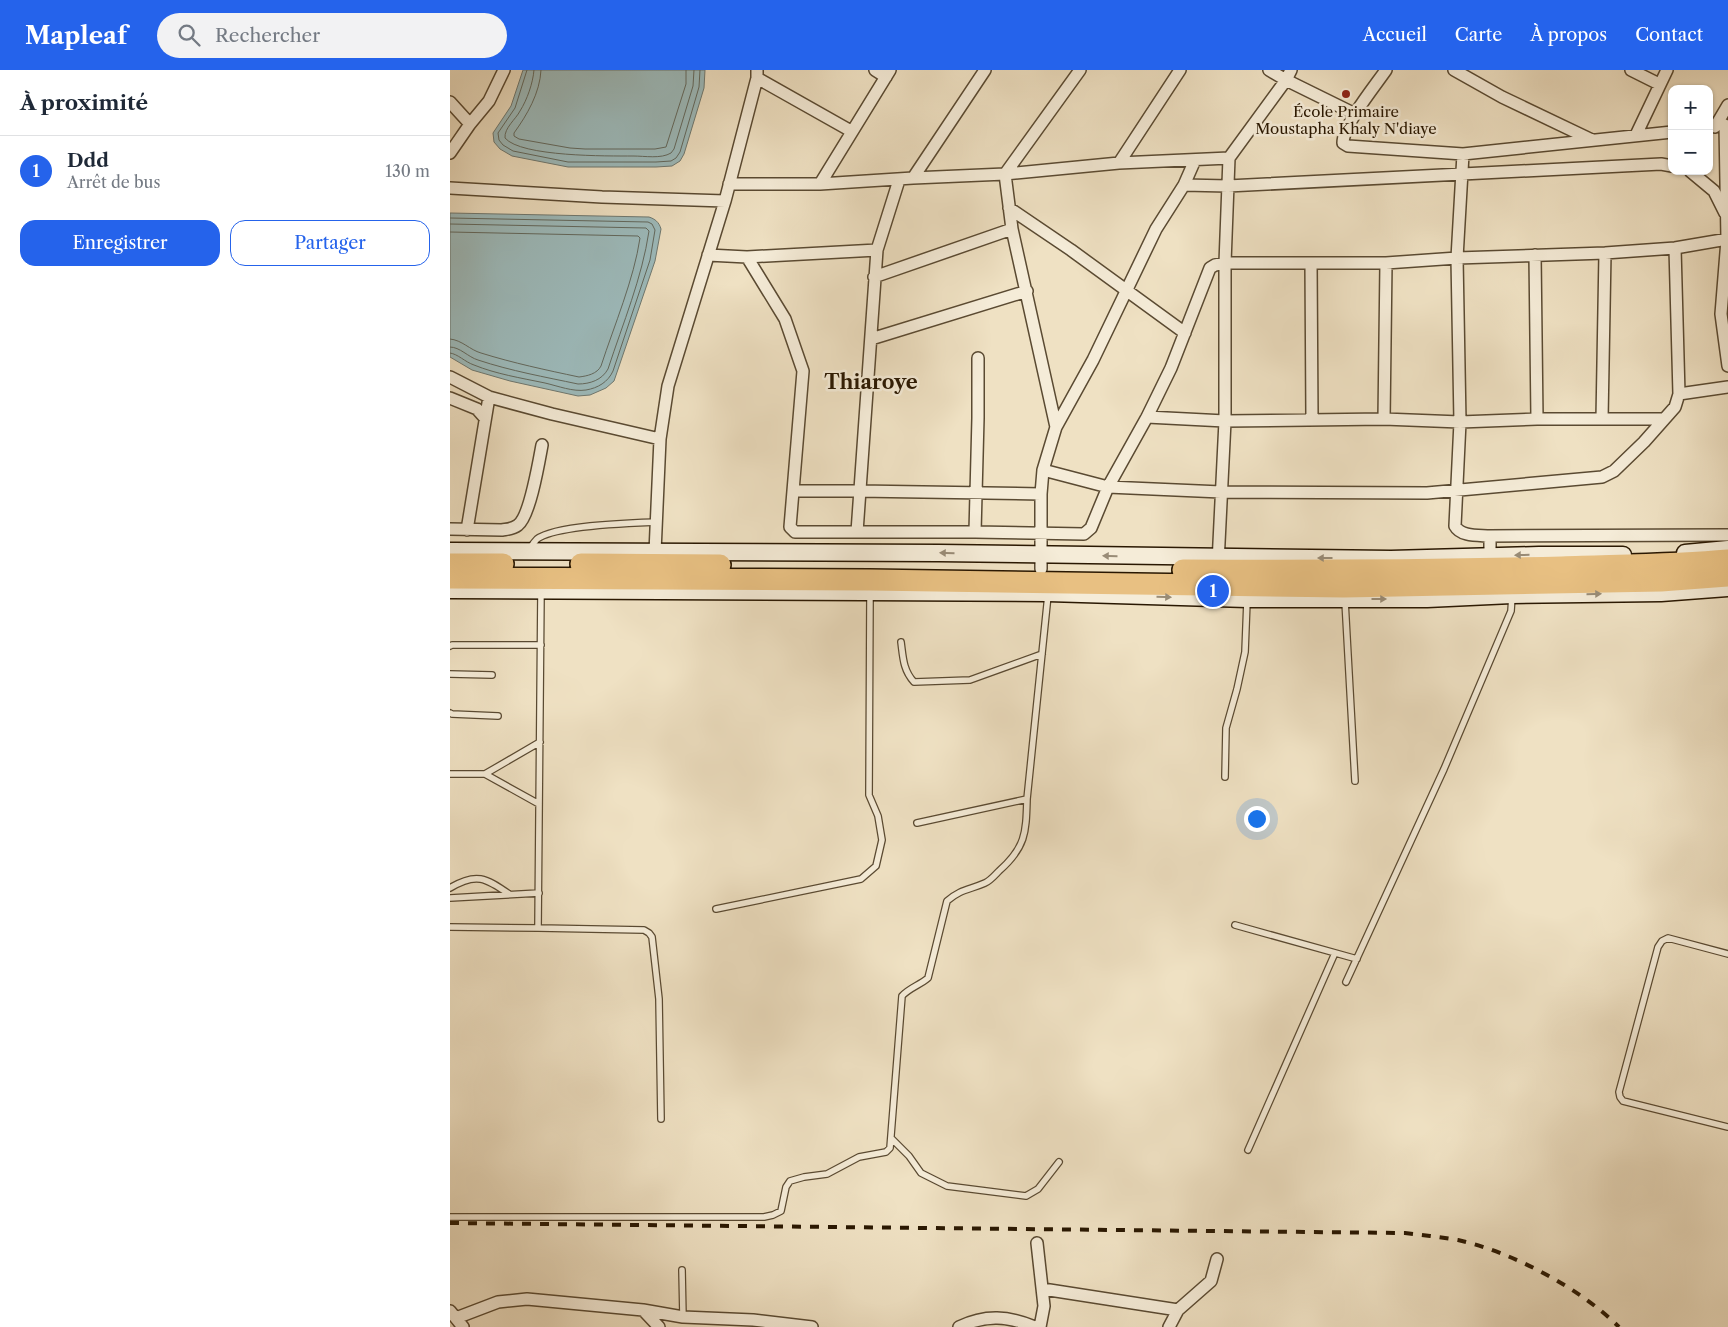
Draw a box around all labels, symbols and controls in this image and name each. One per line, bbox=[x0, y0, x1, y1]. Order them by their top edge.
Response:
search box bbox=[157, 13, 507, 58]
text: Mapleaf bbox=[25, 21, 127, 50]
icon: search bbox=[175, 21, 203, 49]
text: Rechercher bbox=[215, 24, 320, 47]
text: Accueil bbox=[1363, 24, 1427, 46]
text: Carte bbox=[1455, 24, 1502, 46]
text: À propos bbox=[1530, 24, 1607, 46]
text: Contact bbox=[1635, 24, 1703, 46]
map controls bbox=[1668, 85, 1713, 175]
button: + bbox=[1668, 85, 1713, 130]
marker: École Primaire Moustapha Khaly N'diaye bbox=[1340, 88, 1352, 100]
text: À proximité bbox=[20, 90, 148, 115]
place label: École Primaire Moustapha Khaly N'diaye bbox=[1255, 102, 1437, 138]
button: − bbox=[1668, 130, 1713, 175]
text: Ddd bbox=[67, 149, 109, 172]
text: 1 bbox=[32, 161, 40, 181]
text: 130 m bbox=[385, 161, 430, 181]
text: Arrêt de bus bbox=[67, 172, 160, 192]
button: Enregistrer bbox=[20, 220, 220, 266]
button: Partager bbox=[230, 220, 430, 266]
district label: Thiaroye bbox=[824, 370, 918, 394]
one-way arrow bbox=[939, 549, 955, 557]
one-way arrow bbox=[1101, 552, 1117, 560]
one-way arrow bbox=[1514, 552, 1530, 560]
one-way arrow bbox=[1316, 554, 1332, 562]
pin: 1 bbox=[1197, 572, 1229, 610]
one-way arrow bbox=[1586, 590, 1602, 598]
one-way arrow bbox=[1156, 593, 1172, 601]
one-way arrow bbox=[1371, 595, 1387, 603]
your location bbox=[1244, 806, 1270, 832]

